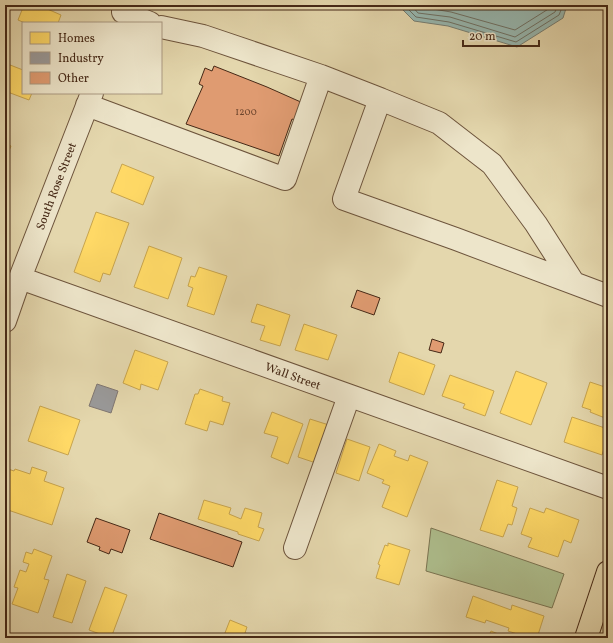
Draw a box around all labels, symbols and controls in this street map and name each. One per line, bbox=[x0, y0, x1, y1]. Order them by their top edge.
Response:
legend bbox=[22, 22, 162, 94]
scale bar bbox=[463, 22, 539, 48]
text: 20 m bbox=[469, 29, 496, 45]
text: Homes bbox=[58, 31, 95, 47]
text: Industry bbox=[58, 51, 104, 67]
text: Other bbox=[58, 71, 89, 87]
house number: 1200 bbox=[235, 105, 257, 119]
street label: South Rose Street bbox=[33, 140, 81, 232]
street label: Wall Street bbox=[263, 359, 323, 394]

